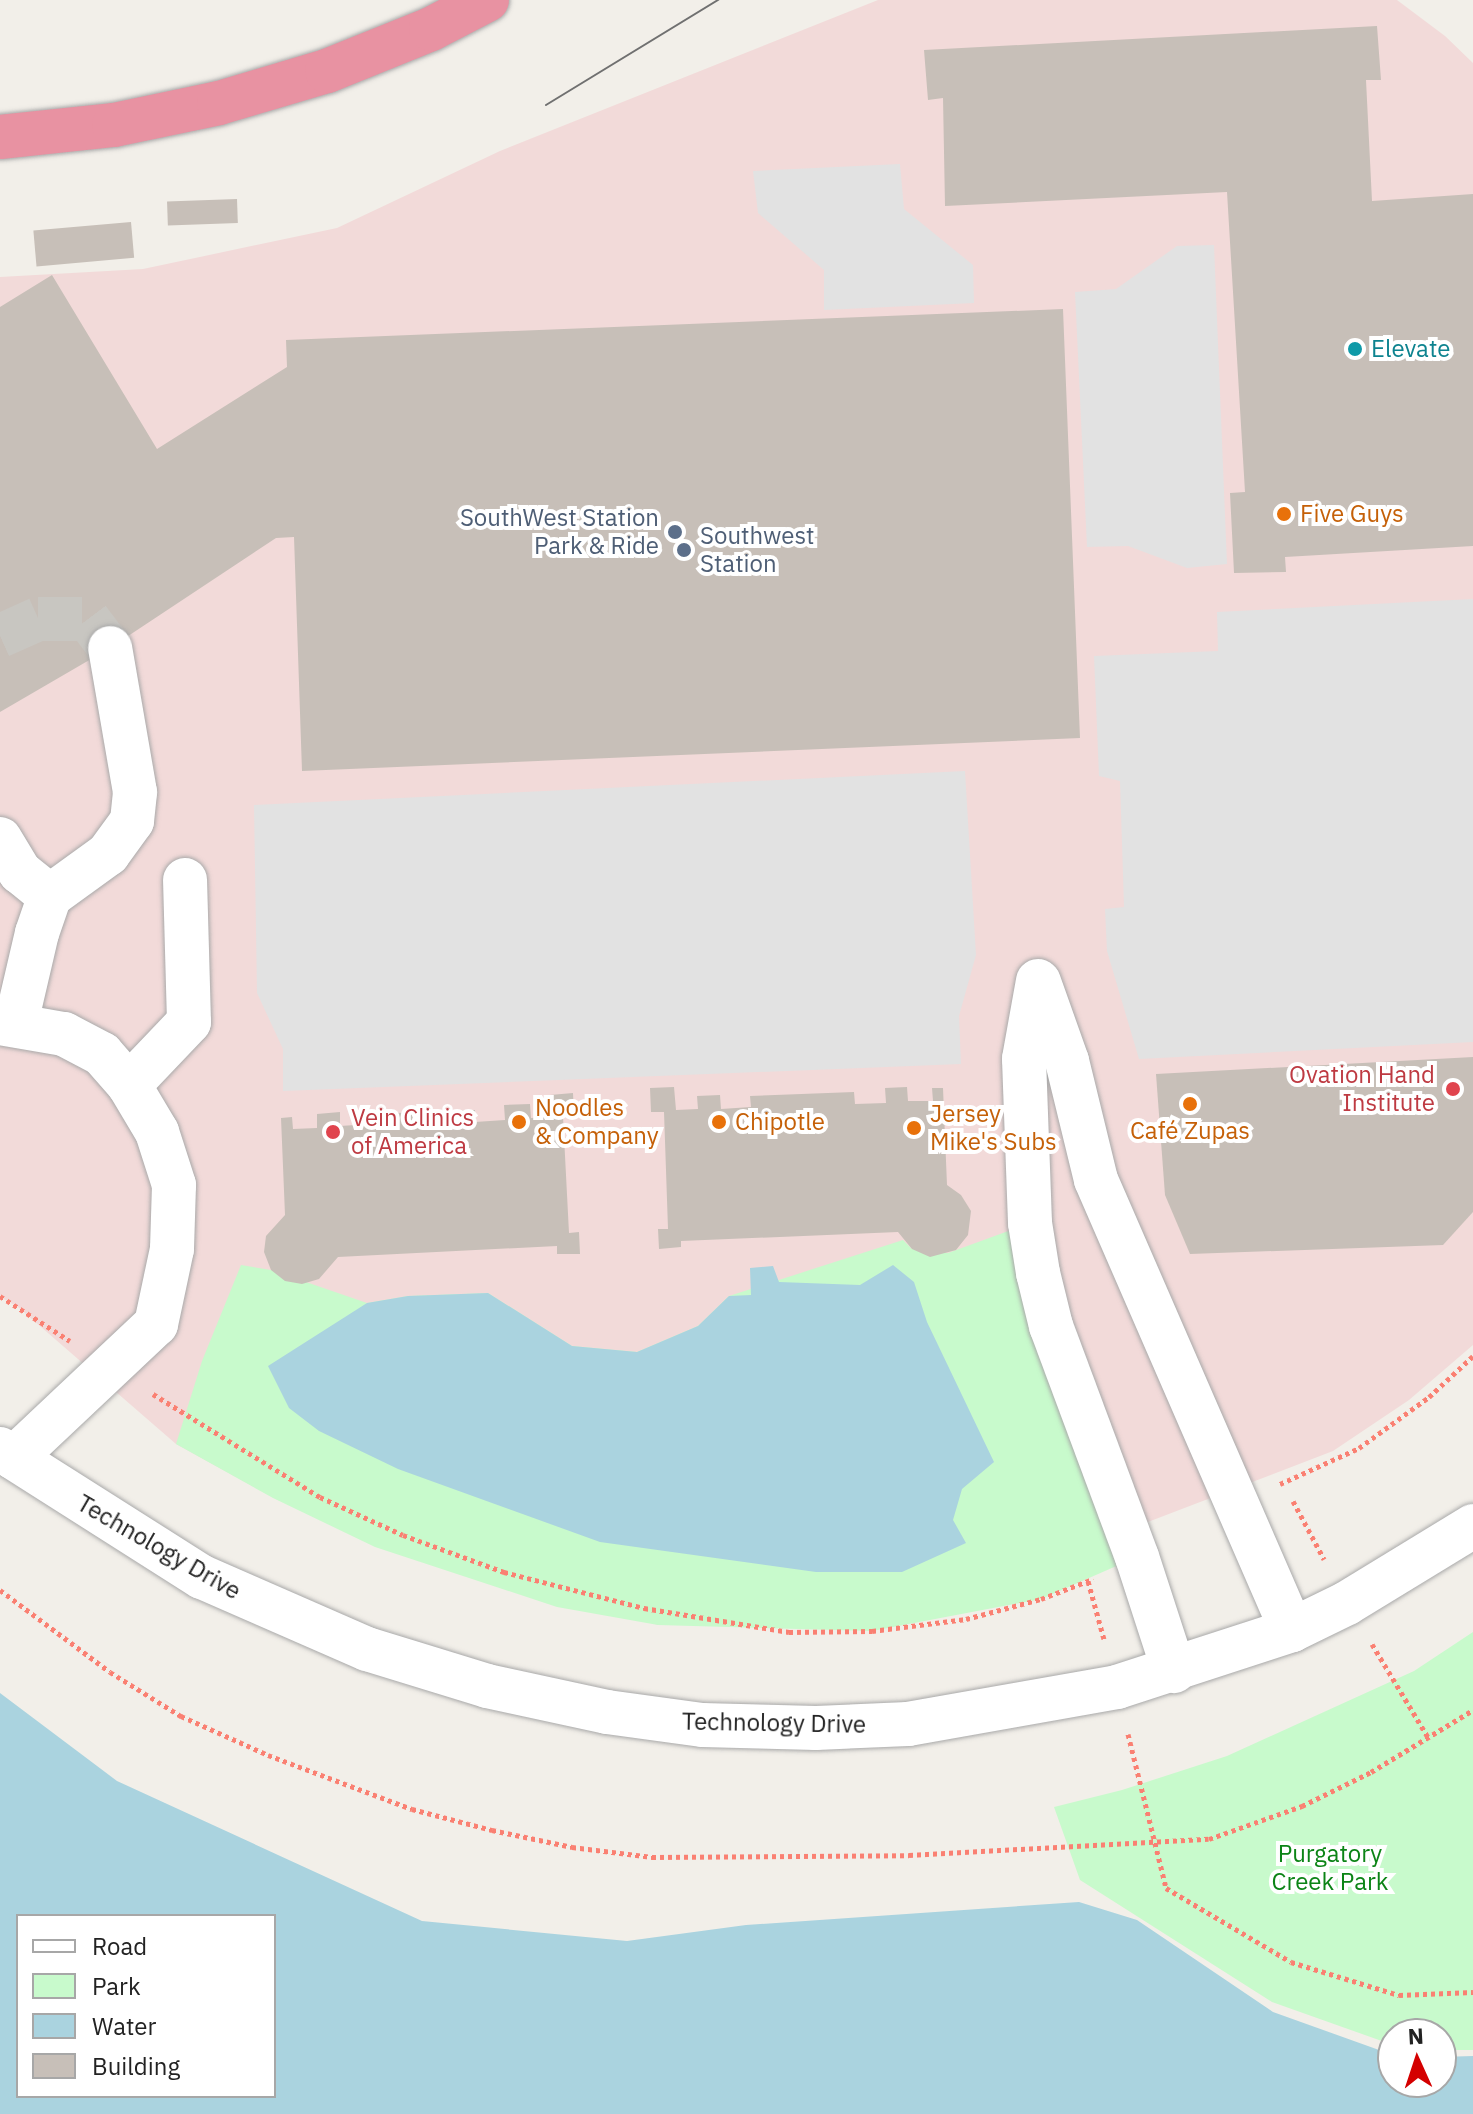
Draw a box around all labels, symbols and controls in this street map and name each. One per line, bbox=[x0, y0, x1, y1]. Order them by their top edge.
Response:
place label: Elevate bbox=[1371, 335, 1450, 363]
marker: Elevate bbox=[1346, 340, 1364, 358]
place label: Five Guys bbox=[1300, 500, 1404, 528]
place label: SouthWest Station Park & Ride bbox=[460, 504, 659, 560]
marker: Five Guys bbox=[1275, 505, 1293, 523]
place label: Southwest Station bbox=[700, 522, 814, 578]
marker: SouthWest Station Park & Ride bbox=[666, 523, 684, 541]
marker: Southwest Station bbox=[675, 541, 693, 559]
place label: Ovation Hand Institute bbox=[1289, 1061, 1435, 1117]
marker: Ovation Hand Institute bbox=[1442, 1078, 1464, 1100]
place label: Noodles & Company bbox=[535, 1094, 659, 1150]
marker: Café Zupas bbox=[1181, 1095, 1199, 1113]
place label: Jersey Mike's Subs bbox=[930, 1100, 1057, 1156]
place label: Vein Clinics of America bbox=[351, 1104, 474, 1160]
place label: Chipotle bbox=[735, 1108, 825, 1136]
marker: Noodles & Company bbox=[510, 1113, 528, 1131]
marker: Chipotle bbox=[710, 1113, 728, 1131]
place label: Café Zupas bbox=[1130, 1117, 1250, 1145]
marker: Jersey Mike's Subs bbox=[905, 1119, 923, 1137]
marker: Vein Clinics of America bbox=[322, 1121, 344, 1143]
street label: Technology Drive bbox=[72, 1488, 246, 1606]
street label: Technology Drive bbox=[682, 1707, 866, 1739]
park label: Purgatory Creek Park bbox=[1272, 1840, 1388, 1896]
legend bbox=[16, 1914, 276, 2098]
text: Road bbox=[92, 1930, 147, 1962]
text: Park bbox=[92, 1970, 141, 2002]
text: Water bbox=[92, 2010, 156, 2042]
north arrow bbox=[1377, 2018, 1457, 2098]
text: N bbox=[1407, 2021, 1425, 2050]
text: Building bbox=[92, 2050, 180, 2082]

